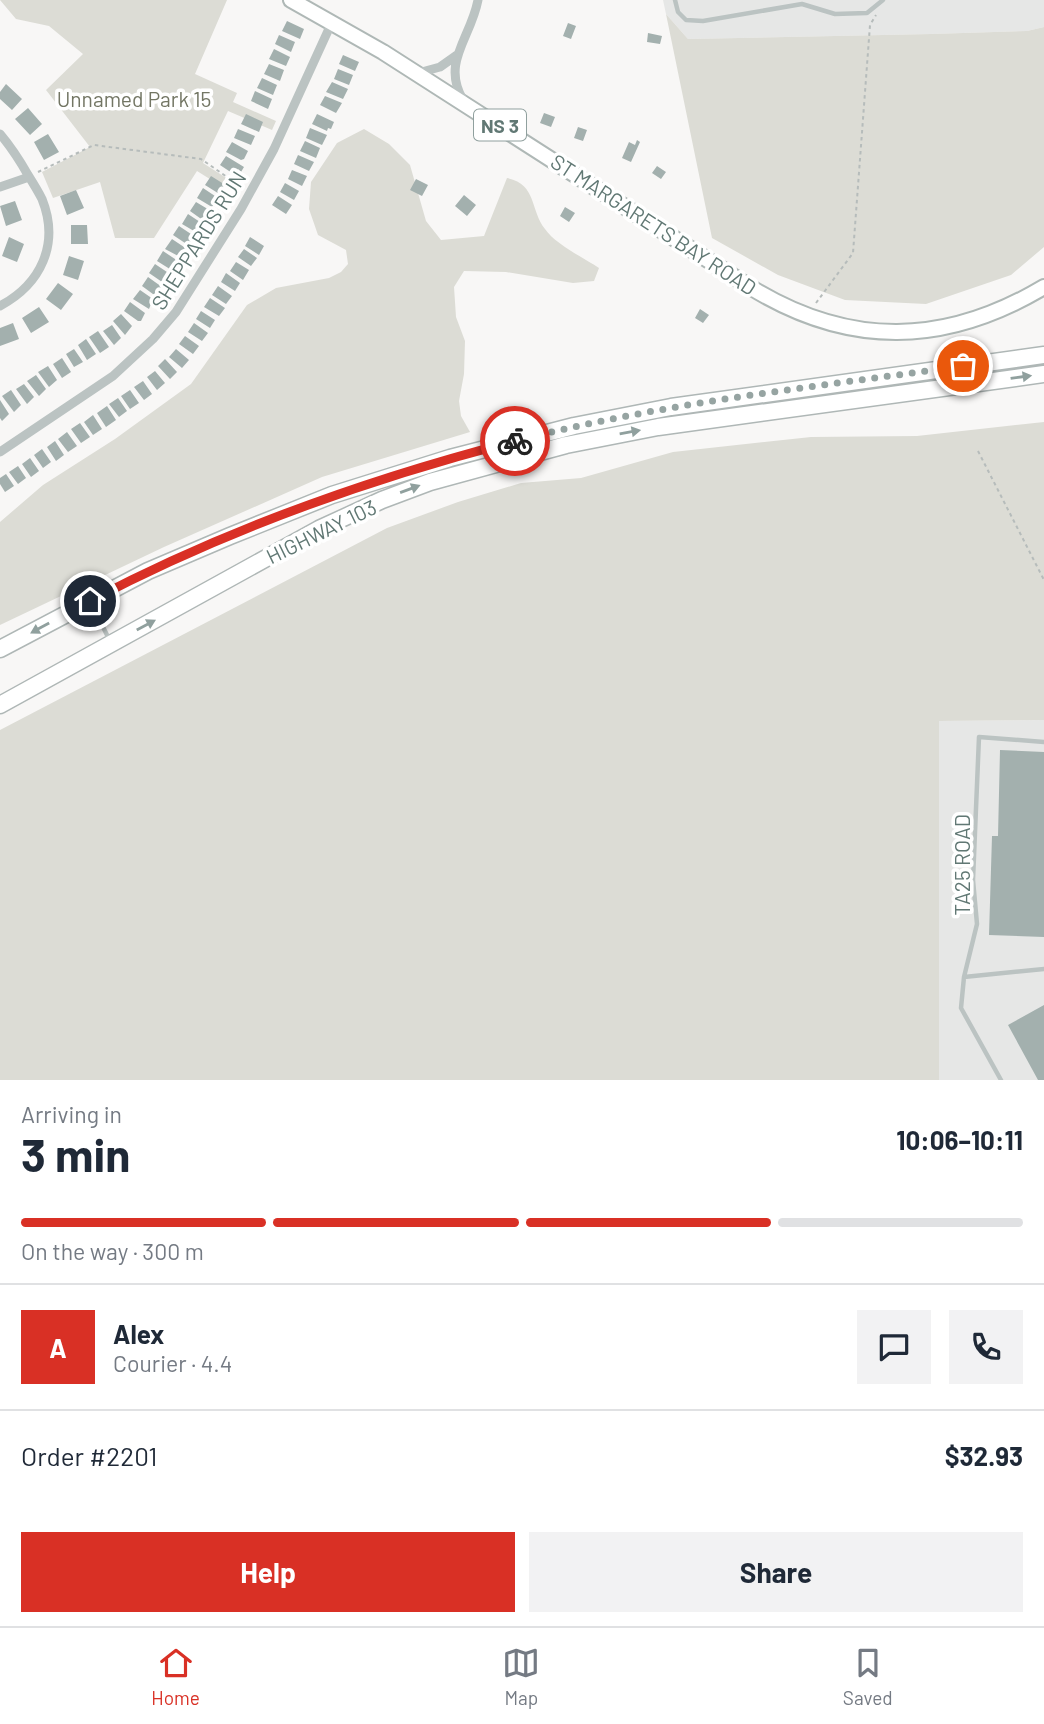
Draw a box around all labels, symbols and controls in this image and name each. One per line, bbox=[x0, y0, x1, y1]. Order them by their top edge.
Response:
park label: Unnamed Park 15 bbox=[57, 86, 211, 111]
road number: NS 3 bbox=[474, 110, 526, 140]
street label: ST MARGARETS BAY ROAD bbox=[547, 148, 761, 300]
street label: SHEPPARDS RUN bbox=[145, 166, 251, 314]
pin bbox=[933, 336, 993, 396]
icon: bag bbox=[944, 347, 982, 385]
one-way arrow bbox=[1010, 372, 1032, 383]
courier bbox=[480, 406, 550, 476]
icon: bike bbox=[496, 422, 534, 460]
one-way arrow bbox=[619, 426, 641, 437]
one-way arrow bbox=[400, 483, 421, 494]
street label: HIGHWAY 103 bbox=[262, 494, 380, 568]
pin bbox=[60, 571, 120, 631]
icon: home bbox=[71, 582, 109, 620]
one-way arrow bbox=[136, 619, 156, 631]
one-way arrow bbox=[30, 622, 50, 634]
street label: TA25 ROAD bbox=[949, 814, 974, 916]
text: Arriving in bbox=[21, 1100, 122, 1128]
text: 10:06–10:11 bbox=[896, 1124, 1023, 1155]
text: 3 min bbox=[21, 1126, 130, 1181]
text: On the way · 300 m bbox=[21, 1237, 204, 1265]
button: chat bbox=[857, 1310, 931, 1384]
button: phone bbox=[949, 1310, 1023, 1384]
text: Alex bbox=[113, 1318, 164, 1349]
text: A bbox=[49, 1332, 67, 1363]
text: Courier · 4.4 bbox=[113, 1349, 232, 1377]
text: Order #2201 bbox=[21, 1440, 157, 1471]
text: $32.93 bbox=[945, 1440, 1023, 1471]
button: Help bbox=[21, 1532, 515, 1612]
button: Share bbox=[529, 1532, 1023, 1612]
tab: Home bbox=[151, 1644, 200, 1709]
tab: Map bbox=[502, 1644, 540, 1709]
tab: Saved bbox=[843, 1644, 893, 1709]

